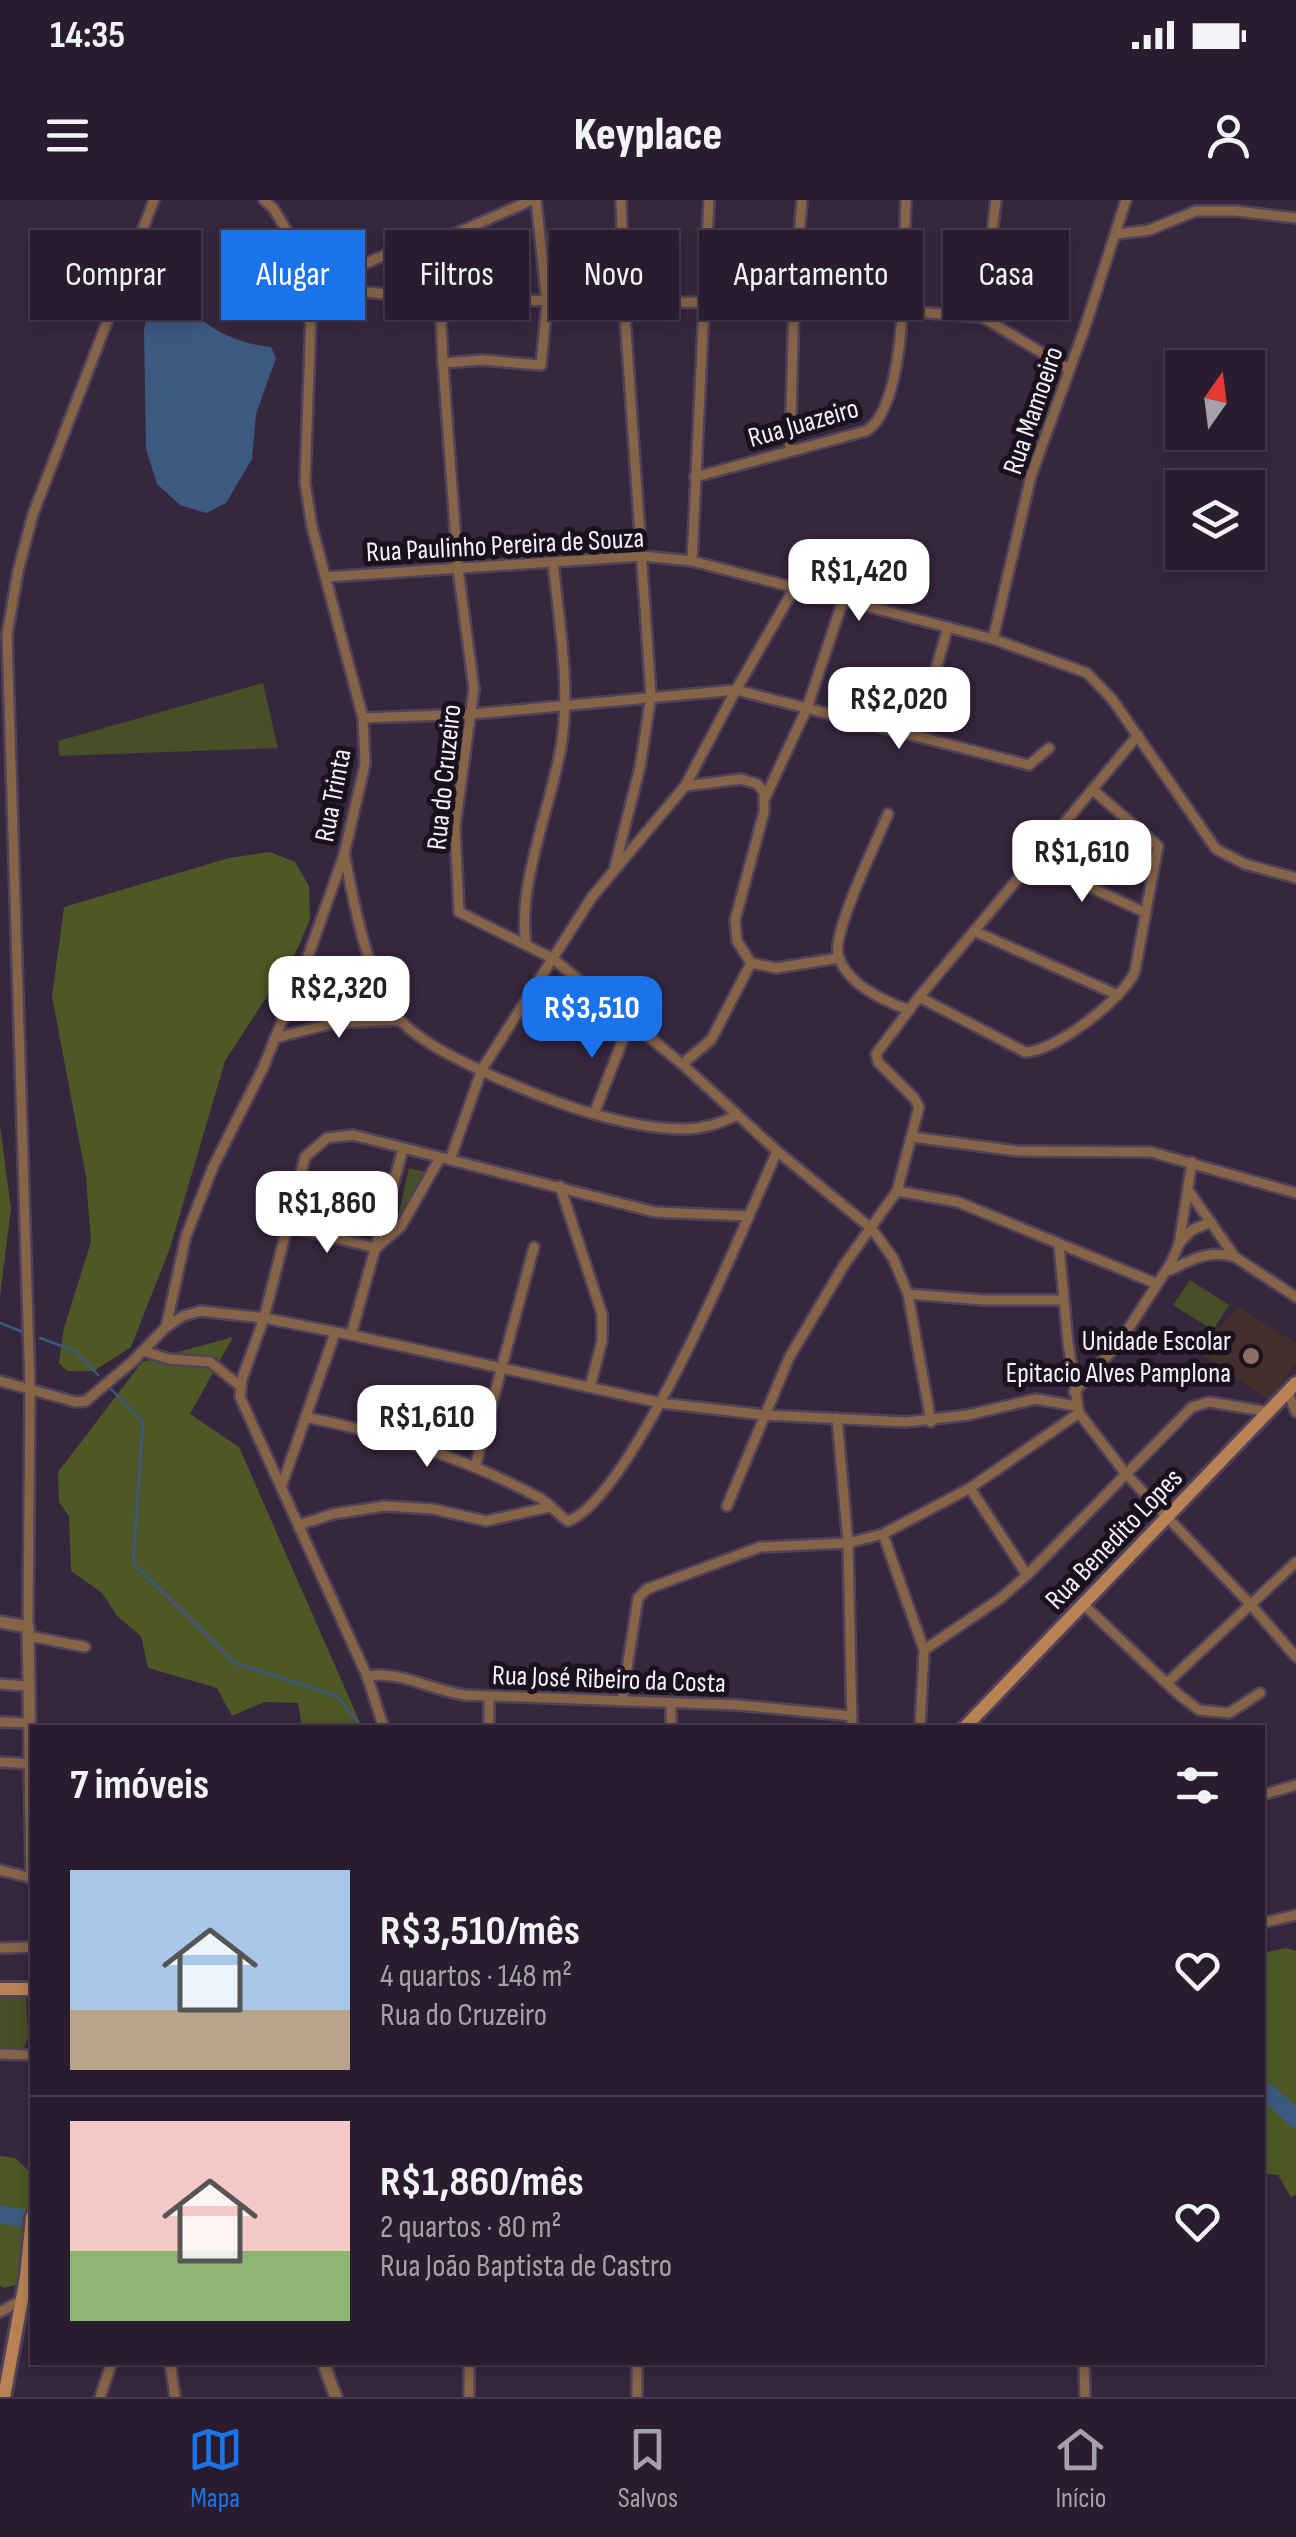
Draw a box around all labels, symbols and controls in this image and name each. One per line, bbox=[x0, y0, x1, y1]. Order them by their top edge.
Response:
text: 14:35 bbox=[50, 13, 125, 58]
icon: menu bbox=[40, 108, 95, 163]
text: Keyplace bbox=[574, 108, 722, 163]
icon: person bbox=[1201, 108, 1256, 163]
chip: Comprar bbox=[30, 230, 201, 320]
chip: Alugar bbox=[221, 230, 365, 320]
chip: Filtros bbox=[385, 230, 529, 320]
chip: Novo bbox=[549, 230, 679, 320]
chip: Apartamento bbox=[699, 230, 923, 320]
chip: Casa bbox=[943, 230, 1069, 320]
street label: Rua Mamoeiro bbox=[996, 342, 1071, 479]
north arrow bbox=[1165, 350, 1265, 450]
map controls bbox=[1165, 350, 1265, 570]
street label: Rua Juazeiro bbox=[744, 392, 862, 455]
button: layers bbox=[1165, 470, 1265, 570]
street label: Rua Paulinho Pereira de Souza bbox=[365, 522, 645, 569]
pin: R$1,420 bbox=[767, 539, 951, 624]
text: R$1,420 bbox=[810, 552, 908, 591]
pin: R$2,020 bbox=[807, 667, 991, 752]
text: R$2,020 bbox=[850, 680, 948, 719]
street label: Rua do Cruzeiro bbox=[420, 703, 469, 852]
street label: Rua Trinta bbox=[308, 746, 359, 844]
pin: R$1,610 bbox=[990, 820, 1174, 905]
text: R$1,610 bbox=[1034, 833, 1130, 872]
pin: R$2,320 bbox=[247, 956, 431, 1041]
text: R$2,320 bbox=[291, 969, 387, 1008]
pin: R$3,510 bbox=[500, 976, 684, 1061]
text: R$3,510 bbox=[544, 989, 640, 1028]
pin: R$1,860 bbox=[235, 1171, 419, 1256]
text: R$1,860 bbox=[278, 1184, 376, 1223]
place label: Unidade Escolar Epitacio Alves Pamplona bbox=[1006, 1325, 1231, 1390]
marker: Unidade Escolar Epitacio Alves Pamplona bbox=[1240, 1345, 1262, 1367]
pin: R$1,610 bbox=[335, 1385, 519, 1470]
text: R$1,610 bbox=[379, 1398, 475, 1437]
street label: Rua Benedito Lopes bbox=[1039, 1462, 1189, 1616]
street label: Rua José Ribeiro da Costa bbox=[491, 1659, 726, 1700]
icon: filters bbox=[1170, 1758, 1225, 1813]
text: 7 imóveis bbox=[70, 1760, 209, 1811]
text: R$3,510/mês bbox=[380, 1906, 580, 1957]
icon: home bbox=[150, 1910, 270, 2030]
icon: heart bbox=[1170, 1943, 1225, 1998]
text: 4 quartos · 148 m² bbox=[380, 1957, 572, 1996]
text: Rua do Cruzeiro bbox=[380, 1996, 547, 2035]
text: R$1,860/mês bbox=[380, 2157, 584, 2208]
icon: home bbox=[150, 2161, 270, 2281]
icon: heart bbox=[1170, 2194, 1225, 2249]
text: 2 quartos · 80 m² bbox=[380, 2208, 562, 2247]
text: Rua João Baptista de Castro bbox=[380, 2247, 672, 2286]
tab: Mapa bbox=[188, 2422, 243, 2515]
tab: Salvos bbox=[618, 2422, 678, 2515]
tab: Início bbox=[1053, 2422, 1108, 2515]

